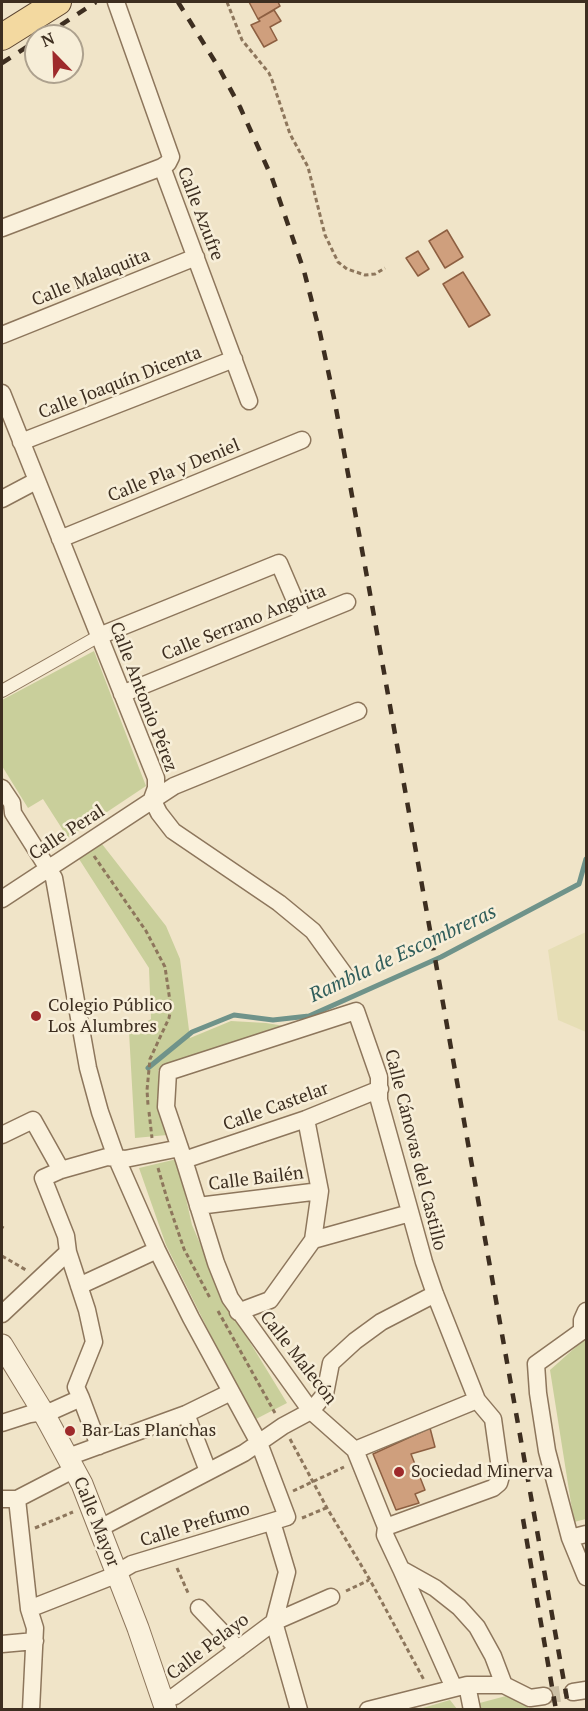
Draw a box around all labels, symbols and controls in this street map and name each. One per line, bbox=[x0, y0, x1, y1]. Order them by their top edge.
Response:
north arrow bbox=[24, 24, 84, 84]
text: N bbox=[38, 27, 58, 52]
street label: Calle Azufre bbox=[172, 164, 228, 264]
street label: Calle Malaquita bbox=[29, 244, 153, 312]
street label: Calle Joaquín Dicenta bbox=[36, 342, 204, 424]
street label: Calle Pla y Deniel bbox=[105, 435, 243, 507]
street label: Calle Serrano Anguita bbox=[159, 580, 329, 666]
street label: Calle Antonio Pérez bbox=[104, 619, 182, 775]
street label: Calle Peral bbox=[25, 801, 109, 865]
water label: Rambla de Escombreras bbox=[306, 900, 500, 1008]
place label: Colegio Público Los Alumbres bbox=[48, 995, 173, 1038]
marker: Colegio Público Los Alumbres bbox=[29, 1009, 43, 1023]
street label: Calle Cánovas del Castillo bbox=[380, 1047, 450, 1253]
street label: Calle Castelar bbox=[220, 1078, 332, 1136]
street label: Calle Bailén bbox=[207, 1162, 305, 1196]
street label: Calle Malecón bbox=[255, 1307, 341, 1409]
place label: Bar Las Planchas bbox=[82, 1420, 216, 1442]
marker: Bar Las Planchas bbox=[63, 1424, 77, 1438]
place label: Sociedad Minerva bbox=[411, 1461, 553, 1483]
marker: Sociedad Minerva bbox=[392, 1465, 406, 1479]
street label: Calle Mayor bbox=[68, 1474, 124, 1570]
street label: Calle Prefumo bbox=[138, 1498, 252, 1552]
street label: Calle Pelayo bbox=[163, 1609, 253, 1685]

